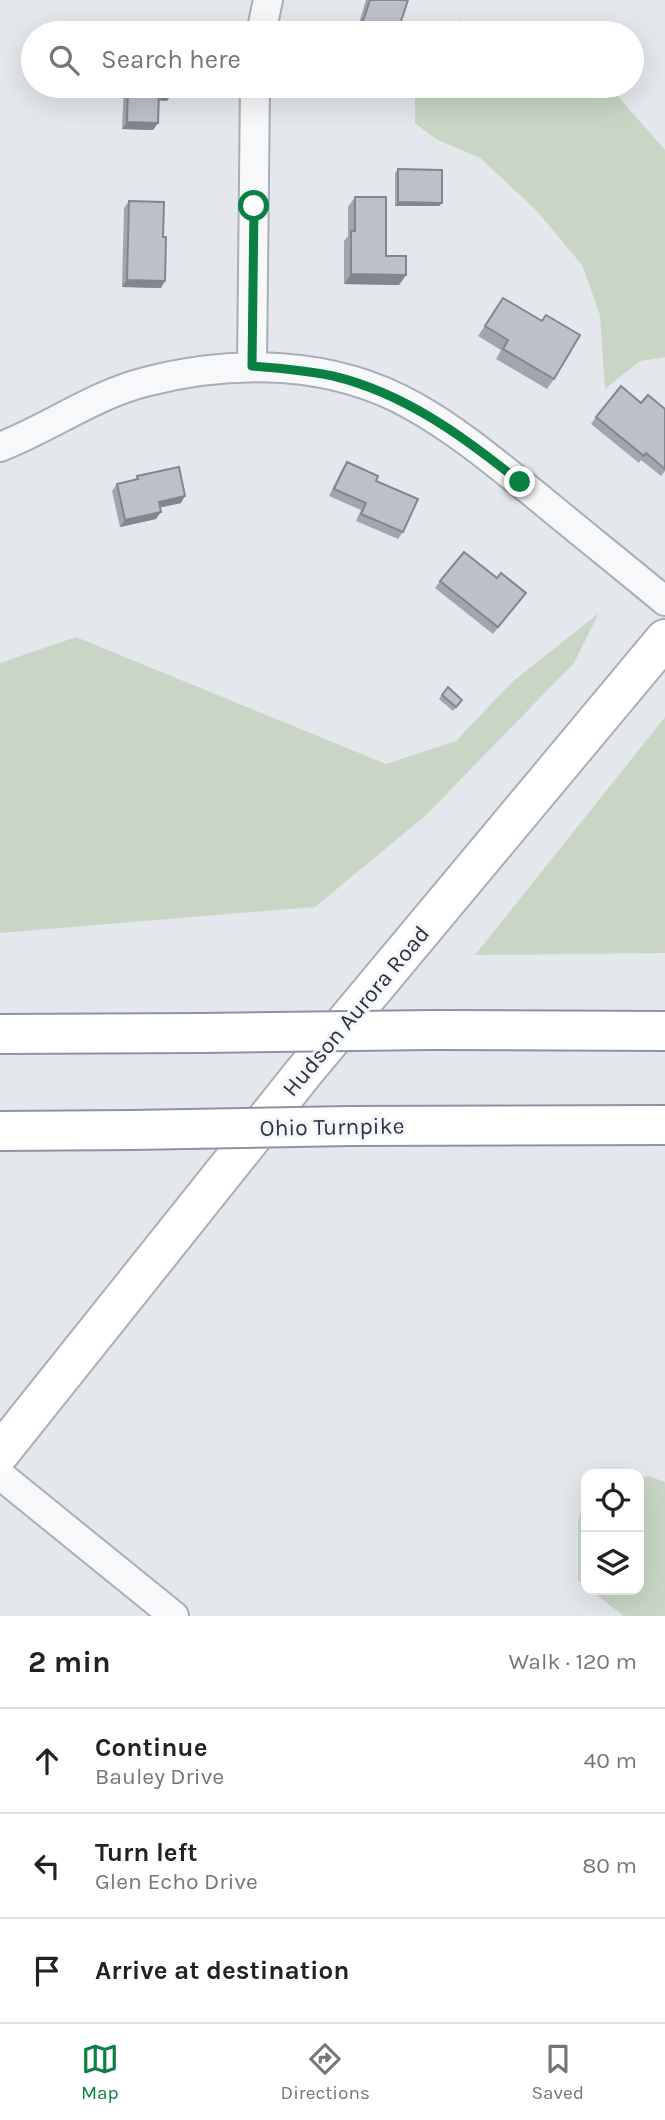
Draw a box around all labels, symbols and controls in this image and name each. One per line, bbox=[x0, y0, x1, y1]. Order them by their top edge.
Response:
search box bbox=[21, 21, 644, 98]
icon: search bbox=[45, 41, 83, 79]
text: Search here bbox=[101, 44, 241, 75]
route start bbox=[238, 190, 269, 221]
route end bbox=[504, 466, 535, 497]
street label: Hudson Aurora Road bbox=[277, 920, 435, 1102]
street label: Ohio Turnpike bbox=[259, 1112, 405, 1142]
map controls bbox=[581, 1469, 644, 1595]
button: locate bbox=[581, 1469, 644, 1532]
button: layers bbox=[581, 1532, 644, 1595]
text: 2 min bbox=[28, 1644, 111, 1680]
text: Walk · 120 m bbox=[509, 1648, 637, 1675]
text: Continue bbox=[95, 1732, 207, 1763]
icon: ahead bbox=[28, 1742, 66, 1780]
text: 40 m bbox=[584, 1747, 637, 1774]
text: Bauley Drive bbox=[95, 1763, 224, 1790]
text: Turn left bbox=[95, 1837, 197, 1868]
icon: left bbox=[28, 1847, 66, 1885]
text: 80 m bbox=[582, 1852, 637, 1879]
text: Glen Echo Drive bbox=[95, 1868, 258, 1895]
icon: arrive bbox=[28, 1952, 66, 1990]
text: Arrive at destination bbox=[95, 1955, 349, 1986]
tab: Map bbox=[81, 2040, 119, 2104]
tab: Directions bbox=[281, 2040, 370, 2104]
tab: Saved bbox=[532, 2040, 584, 2104]

